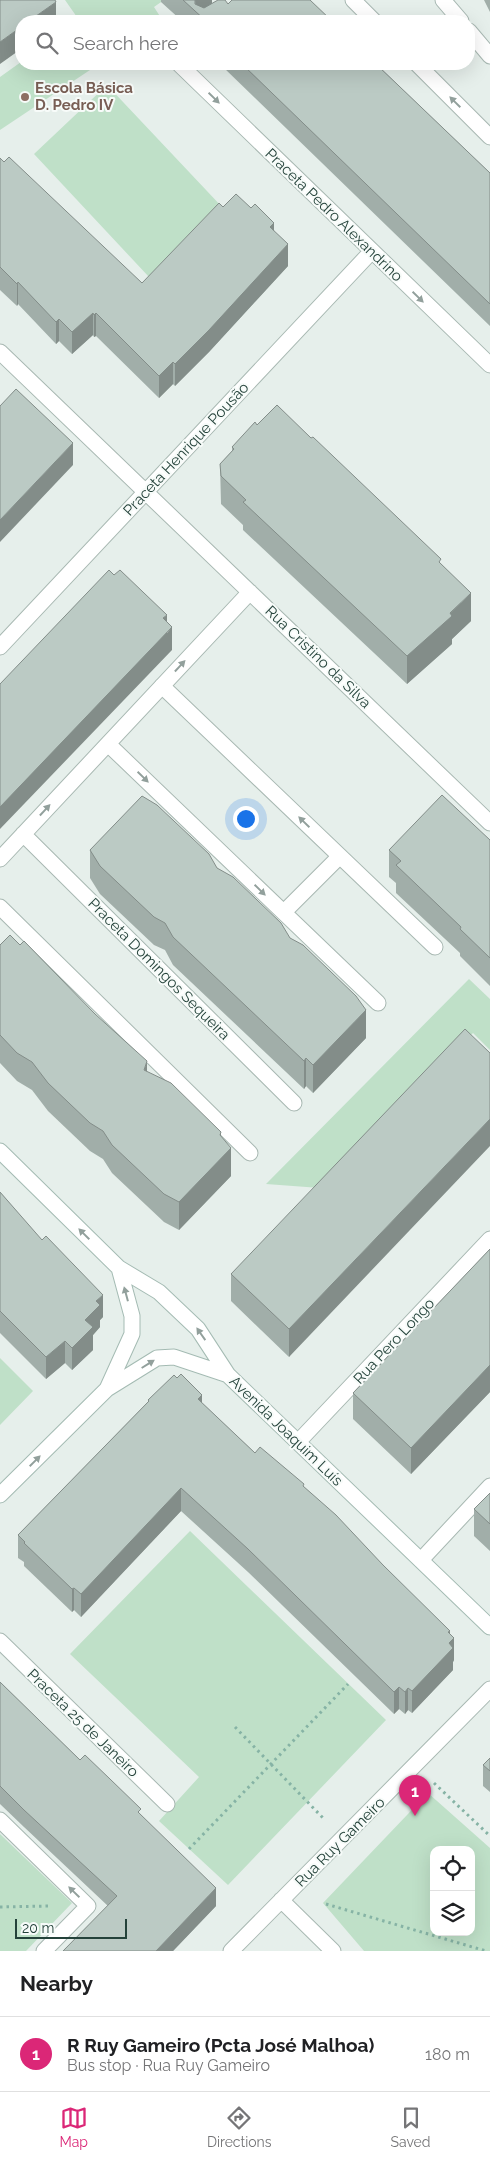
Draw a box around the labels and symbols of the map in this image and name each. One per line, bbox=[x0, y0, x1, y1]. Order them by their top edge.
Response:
place label: Escola Básica D. Pedro IV bbox=[35, 79, 133, 114]
marker: Escola Básica D. Pedro IV bbox=[19, 91, 31, 103]
one-way arrow bbox=[208, 92, 220, 104]
one-way arrow bbox=[450, 97, 462, 109]
street label: Praceta Pedro Alexandrino bbox=[262, 145, 406, 285]
one-way arrow bbox=[412, 291, 424, 303]
street label: Praceta Henrique Pousão bbox=[119, 379, 253, 519]
street label: Rua Cristino da Silva bbox=[261, 602, 375, 712]
one-way arrow bbox=[174, 661, 186, 673]
one-way arrow bbox=[137, 771, 149, 783]
one-way arrow bbox=[39, 805, 51, 817]
your location bbox=[233, 806, 259, 832]
one-way arrow bbox=[299, 816, 311, 828]
one-way arrow bbox=[254, 884, 266, 896]
street label: Praceta Domingos Sequeira bbox=[84, 894, 234, 1044]
one-way arrow bbox=[78, 1228, 90, 1240]
one-way arrow bbox=[122, 1287, 130, 1302]
street label: Rua Pero Longo bbox=[350, 1294, 438, 1388]
one-way arrow bbox=[196, 1327, 206, 1341]
one-way arrow bbox=[142, 1359, 155, 1368]
street label: Avenida Joaquim Luís bbox=[226, 1372, 346, 1490]
one-way arrow bbox=[28, 1455, 40, 1467]
street label: Praceta 25 de Janeiro bbox=[23, 1665, 143, 1781]
pin: 1 bbox=[399, 1775, 431, 1816]
street label: Rua Ruy Gameiro bbox=[291, 1793, 389, 1891]
one-way arrow bbox=[68, 1886, 80, 1898]
scale bar bbox=[15, 1916, 128, 1939]

